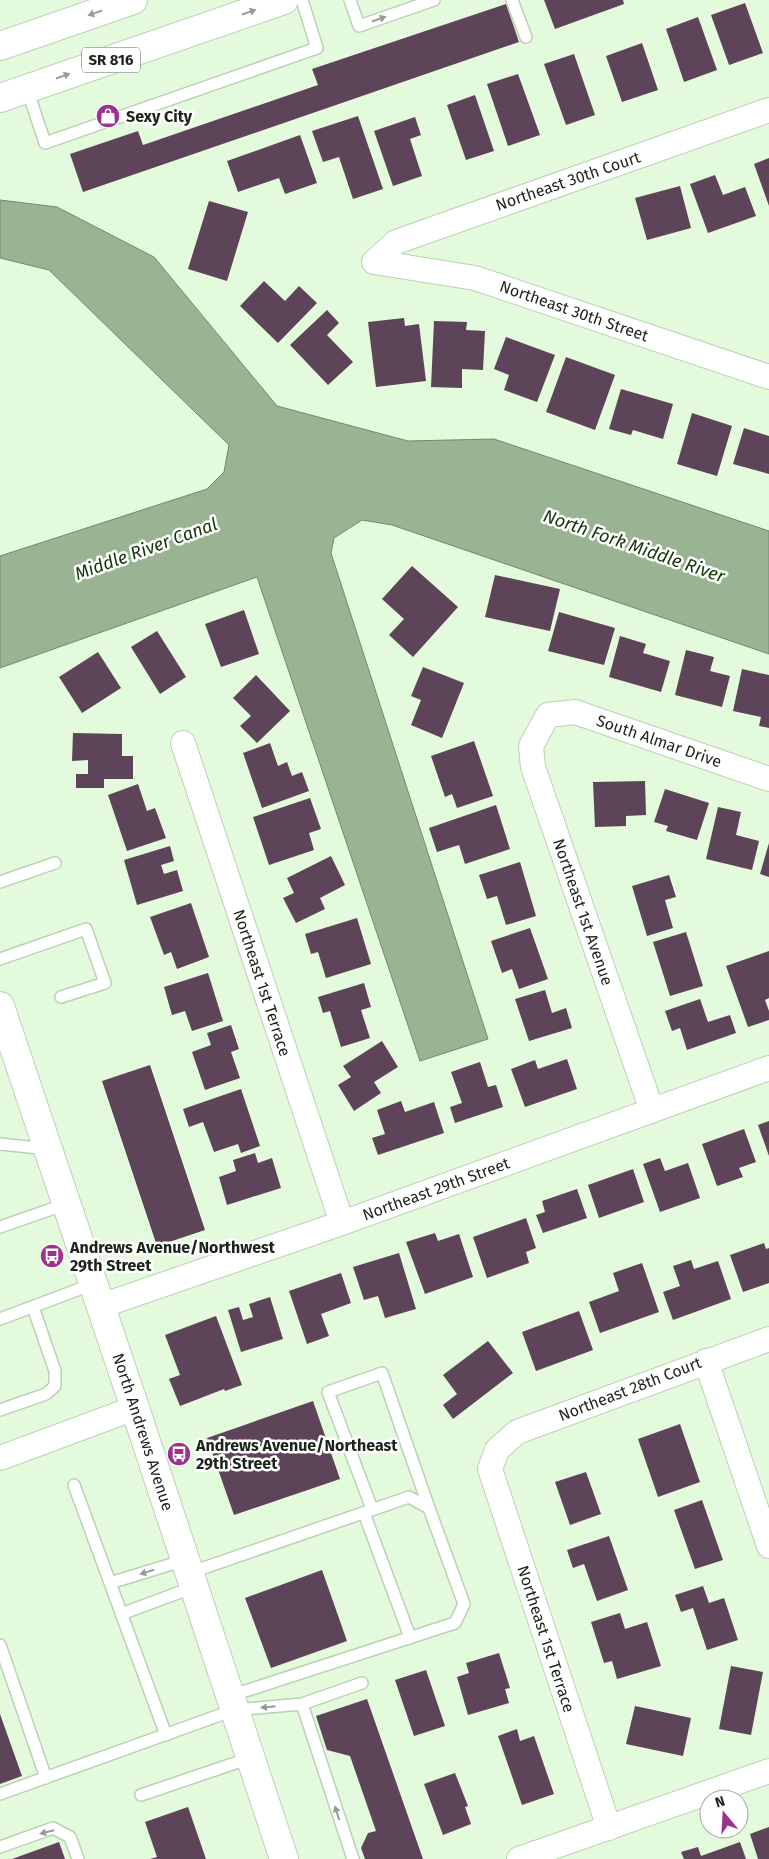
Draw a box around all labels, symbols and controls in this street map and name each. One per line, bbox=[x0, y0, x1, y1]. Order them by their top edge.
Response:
one-way arrow bbox=[242, 8, 257, 16]
one-way arrow bbox=[87, 9, 102, 17]
one-way arrow bbox=[372, 15, 387, 23]
road number: SR 816 bbox=[82, 48, 140, 72]
one-way arrow bbox=[55, 72, 70, 80]
shop icon: Sexy City bbox=[95, 103, 121, 129]
place label: Sexy City bbox=[126, 107, 193, 126]
street label: Northeast 30th Court bbox=[493, 147, 643, 215]
street label: Northeast 30th Street bbox=[497, 277, 651, 345]
water label: North Fork Middle River bbox=[540, 505, 729, 588]
water label: Middle River Canal bbox=[72, 513, 220, 585]
street label: South Almar Drive bbox=[594, 711, 724, 771]
street label: Northeast 1st Avenue bbox=[549, 836, 617, 988]
street label: Northeast 1st Terrace bbox=[229, 907, 295, 1059]
street label: Northeast 29th Street bbox=[360, 1153, 512, 1224]
place label: Andrews Avenue/Northwest 29th Street bbox=[69, 1238, 276, 1275]
bus stop icon: Andrews Avenue/Northwest 29th Street bbox=[39, 1243, 65, 1269]
street label: North Andrews Avenue bbox=[109, 1351, 177, 1513]
street label: Northeast 28th Court bbox=[556, 1353, 704, 1425]
place label: Andrews Avenue/Northeast 29th Street bbox=[195, 1436, 398, 1473]
bus stop icon: Andrews Avenue/Northeast 29th Street bbox=[166, 1441, 192, 1467]
street label: Northeast 1st Terrace bbox=[513, 1563, 579, 1715]
one-way arrow bbox=[140, 1568, 155, 1576]
one-way arrow bbox=[260, 1703, 276, 1711]
north arrow bbox=[699, 1789, 749, 1839]
text: N bbox=[713, 1793, 727, 1812]
one-way arrow bbox=[333, 1805, 341, 1820]
one-way arrow bbox=[39, 1828, 54, 1836]

